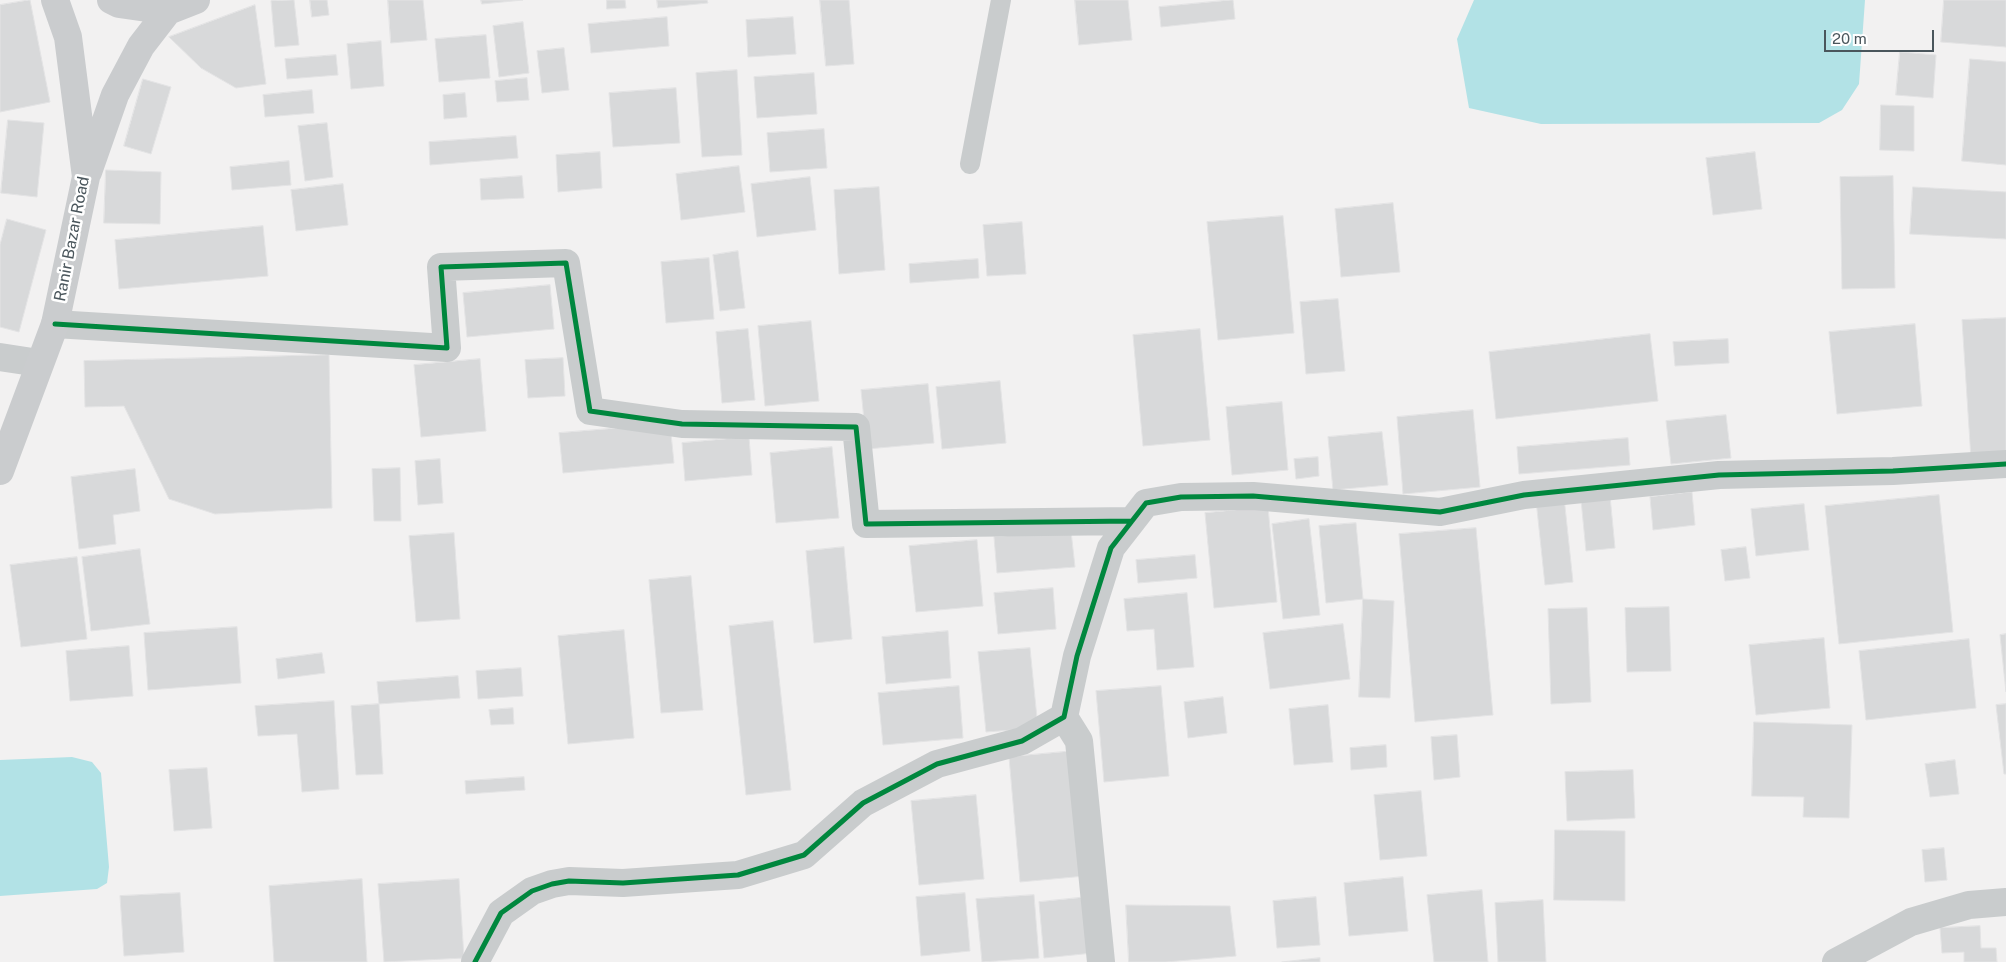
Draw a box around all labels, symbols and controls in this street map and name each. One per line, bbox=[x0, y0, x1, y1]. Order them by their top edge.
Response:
scale bar bbox=[1826, 20, 1936, 52]
text: 20 m bbox=[1832, 30, 1867, 47]
street label: Ranir Bazar Road bbox=[50, 175, 94, 303]

